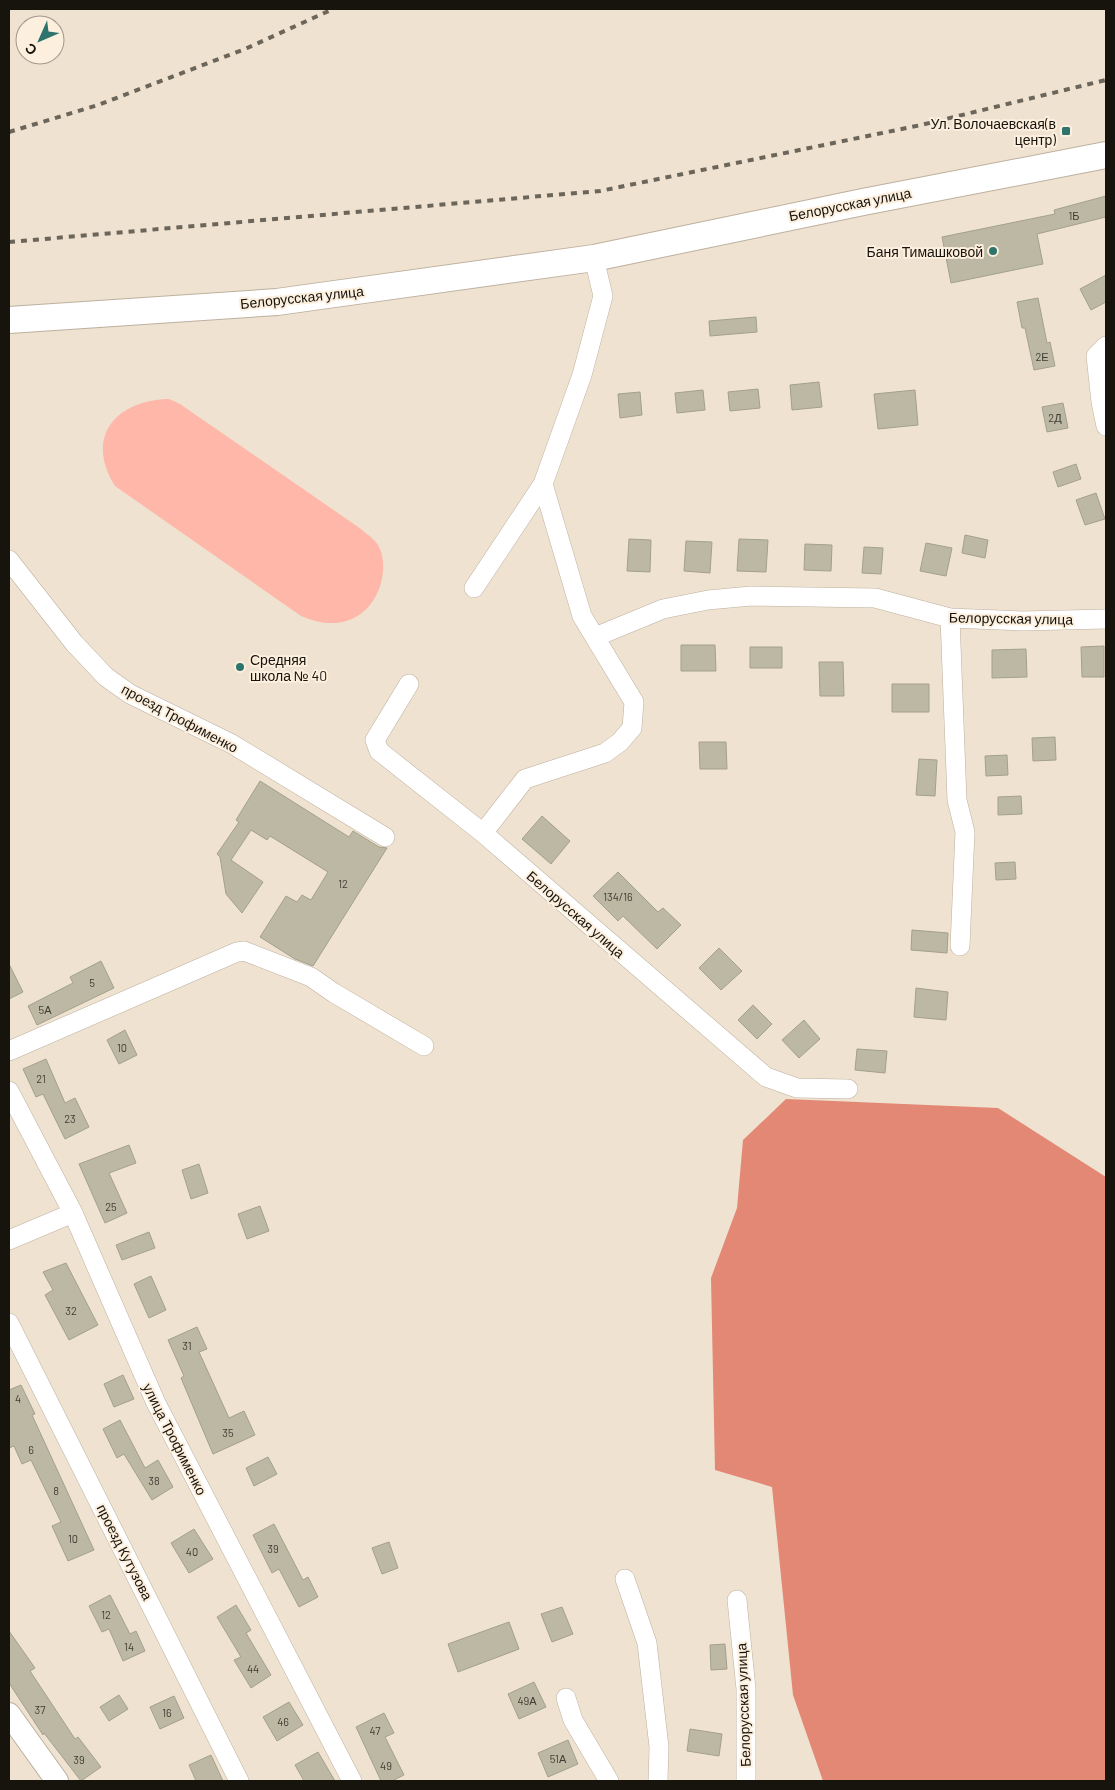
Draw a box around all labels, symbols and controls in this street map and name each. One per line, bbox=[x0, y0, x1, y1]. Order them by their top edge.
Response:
north arrow bbox=[15, 15, 65, 65]
text: С bbox=[21, 40, 40, 59]
place label: Ул. Волочаевская(в центр) bbox=[931, 115, 1056, 148]
marker: Ул. Волочаевская(в центр) bbox=[1060, 125, 1072, 137]
street label: Белорусская улица bbox=[787, 184, 913, 224]
house number: 1Б bbox=[1068, 209, 1080, 222]
place label: Баня Тимашковой bbox=[867, 243, 983, 260]
marker: Баня Тимашковой bbox=[987, 245, 999, 257]
street label: Белорусская улица bbox=[239, 282, 365, 312]
house number: 2Е bbox=[1035, 350, 1049, 363]
house number: 2Д bbox=[1048, 411, 1062, 424]
street label: Белорусская улица bbox=[949, 608, 1073, 628]
place label: Средняя школа № 40 bbox=[250, 651, 327, 684]
marker: Средняя школа № 40 bbox=[234, 661, 246, 673]
street label: проезд Трофименко bbox=[119, 680, 241, 756]
street label: Белорусская улица bbox=[524, 867, 629, 961]
house number: 12 bbox=[338, 877, 348, 890]
house number: 134/16 bbox=[603, 890, 633, 903]
house number: 5 bbox=[89, 976, 95, 989]
house number: 5А bbox=[39, 1003, 52, 1016]
house number: 10 bbox=[117, 1041, 127, 1054]
house number: 21 bbox=[36, 1072, 46, 1085]
house number: 23 bbox=[64, 1112, 76, 1125]
house number: 25 bbox=[105, 1200, 117, 1213]
house number: 32 bbox=[65, 1304, 77, 1317]
house number: 31 bbox=[182, 1339, 192, 1352]
street label: улица Трофименко bbox=[139, 1380, 211, 1498]
house number: 4 bbox=[15, 1392, 21, 1405]
house number: 35 bbox=[222, 1426, 234, 1439]
house number: 6 bbox=[28, 1443, 34, 1456]
house number: 38 bbox=[148, 1474, 160, 1487]
house number: 8 bbox=[53, 1484, 59, 1497]
street label: проезд Кутузова bbox=[93, 1501, 157, 1603]
house number: 10 bbox=[68, 1532, 78, 1545]
house number: 39 bbox=[267, 1542, 279, 1555]
house number: 40 bbox=[186, 1545, 198, 1558]
house number: 12 bbox=[101, 1608, 111, 1621]
house number: 14 bbox=[124, 1640, 134, 1653]
street label: Белорусская улица bbox=[732, 1642, 754, 1767]
house number: 44 bbox=[247, 1662, 259, 1675]
house number: 49А bbox=[517, 1694, 537, 1707]
house number: 37 bbox=[35, 1703, 45, 1716]
house number: 16 bbox=[162, 1706, 172, 1719]
house number: 46 bbox=[277, 1715, 289, 1728]
house number: 47 bbox=[370, 1724, 380, 1737]
house number: 51А bbox=[550, 1752, 567, 1765]
house number: 39 bbox=[73, 1753, 85, 1766]
house number: 49 bbox=[380, 1759, 392, 1772]

